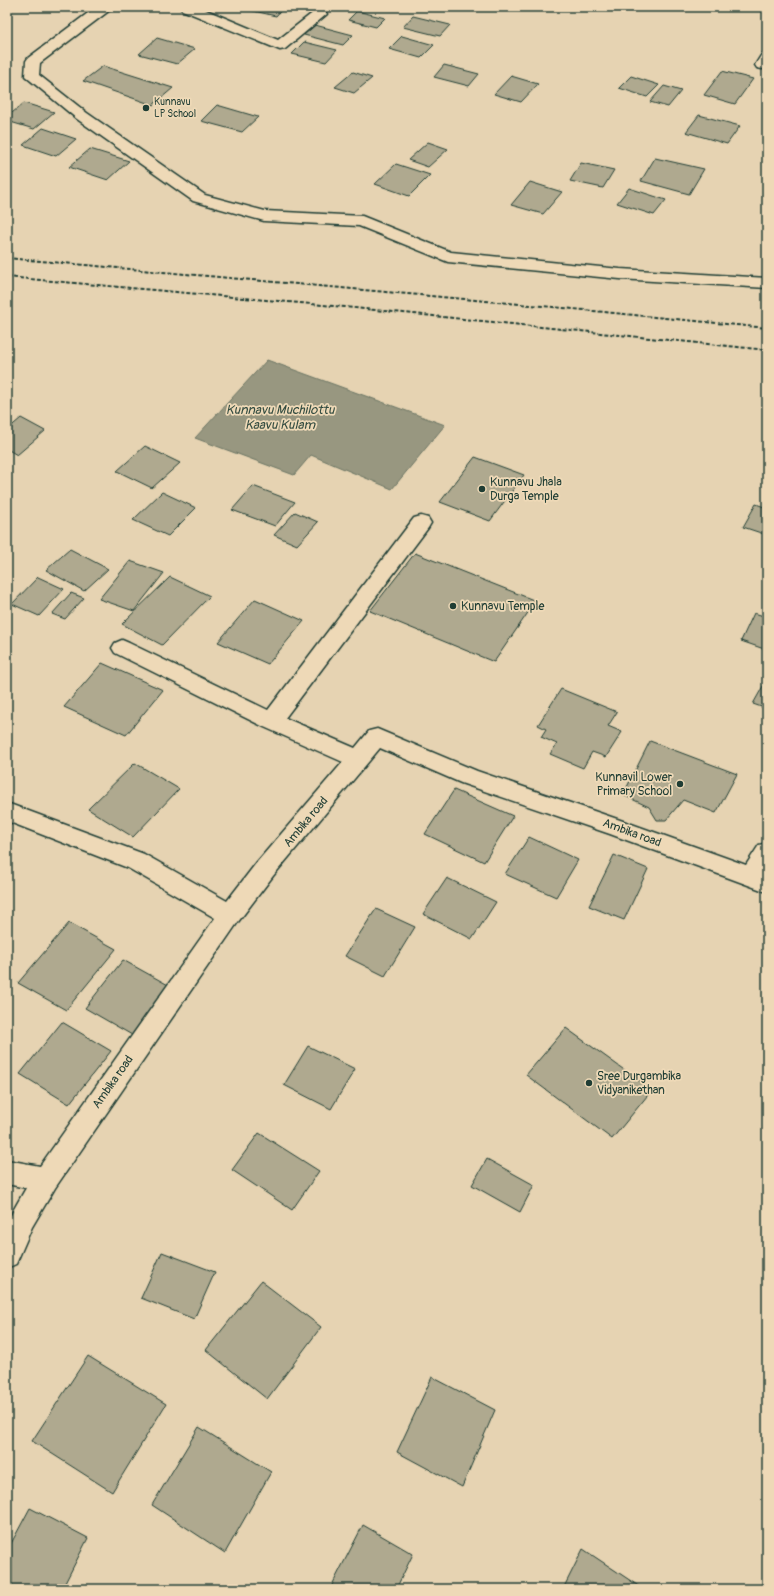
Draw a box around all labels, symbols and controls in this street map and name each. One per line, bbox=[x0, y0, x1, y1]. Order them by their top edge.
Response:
place label: Kunnavu LP School bbox=[154, 96, 196, 120]
marker: Kunnavu LP School bbox=[141, 103, 151, 113]
water label: Kunnavu Muchilottu Kaavu Kulam bbox=[226, 402, 336, 433]
place label: Kunnavu Jhala Durga Temple bbox=[490, 475, 562, 504]
marker: Kunnavu Jhala Durga Temple bbox=[477, 484, 487, 494]
place label: Kunnavu Temple bbox=[461, 599, 544, 614]
marker: Kunnavu Temple bbox=[448, 601, 458, 611]
place label: Kunnavil Lower Primary School bbox=[595, 770, 673, 799]
marker: Kunnavil Lower Primary School bbox=[675, 779, 685, 789]
street label: Ambika road bbox=[281, 794, 332, 850]
street label: Ambika road bbox=[601, 815, 664, 851]
street label: Ambika road bbox=[89, 1052, 137, 1111]
place label: Sree Durgambika Vidyanikethan bbox=[597, 1069, 681, 1098]
marker: Sree Durgambika Vidyanikethan bbox=[584, 1078, 594, 1088]

